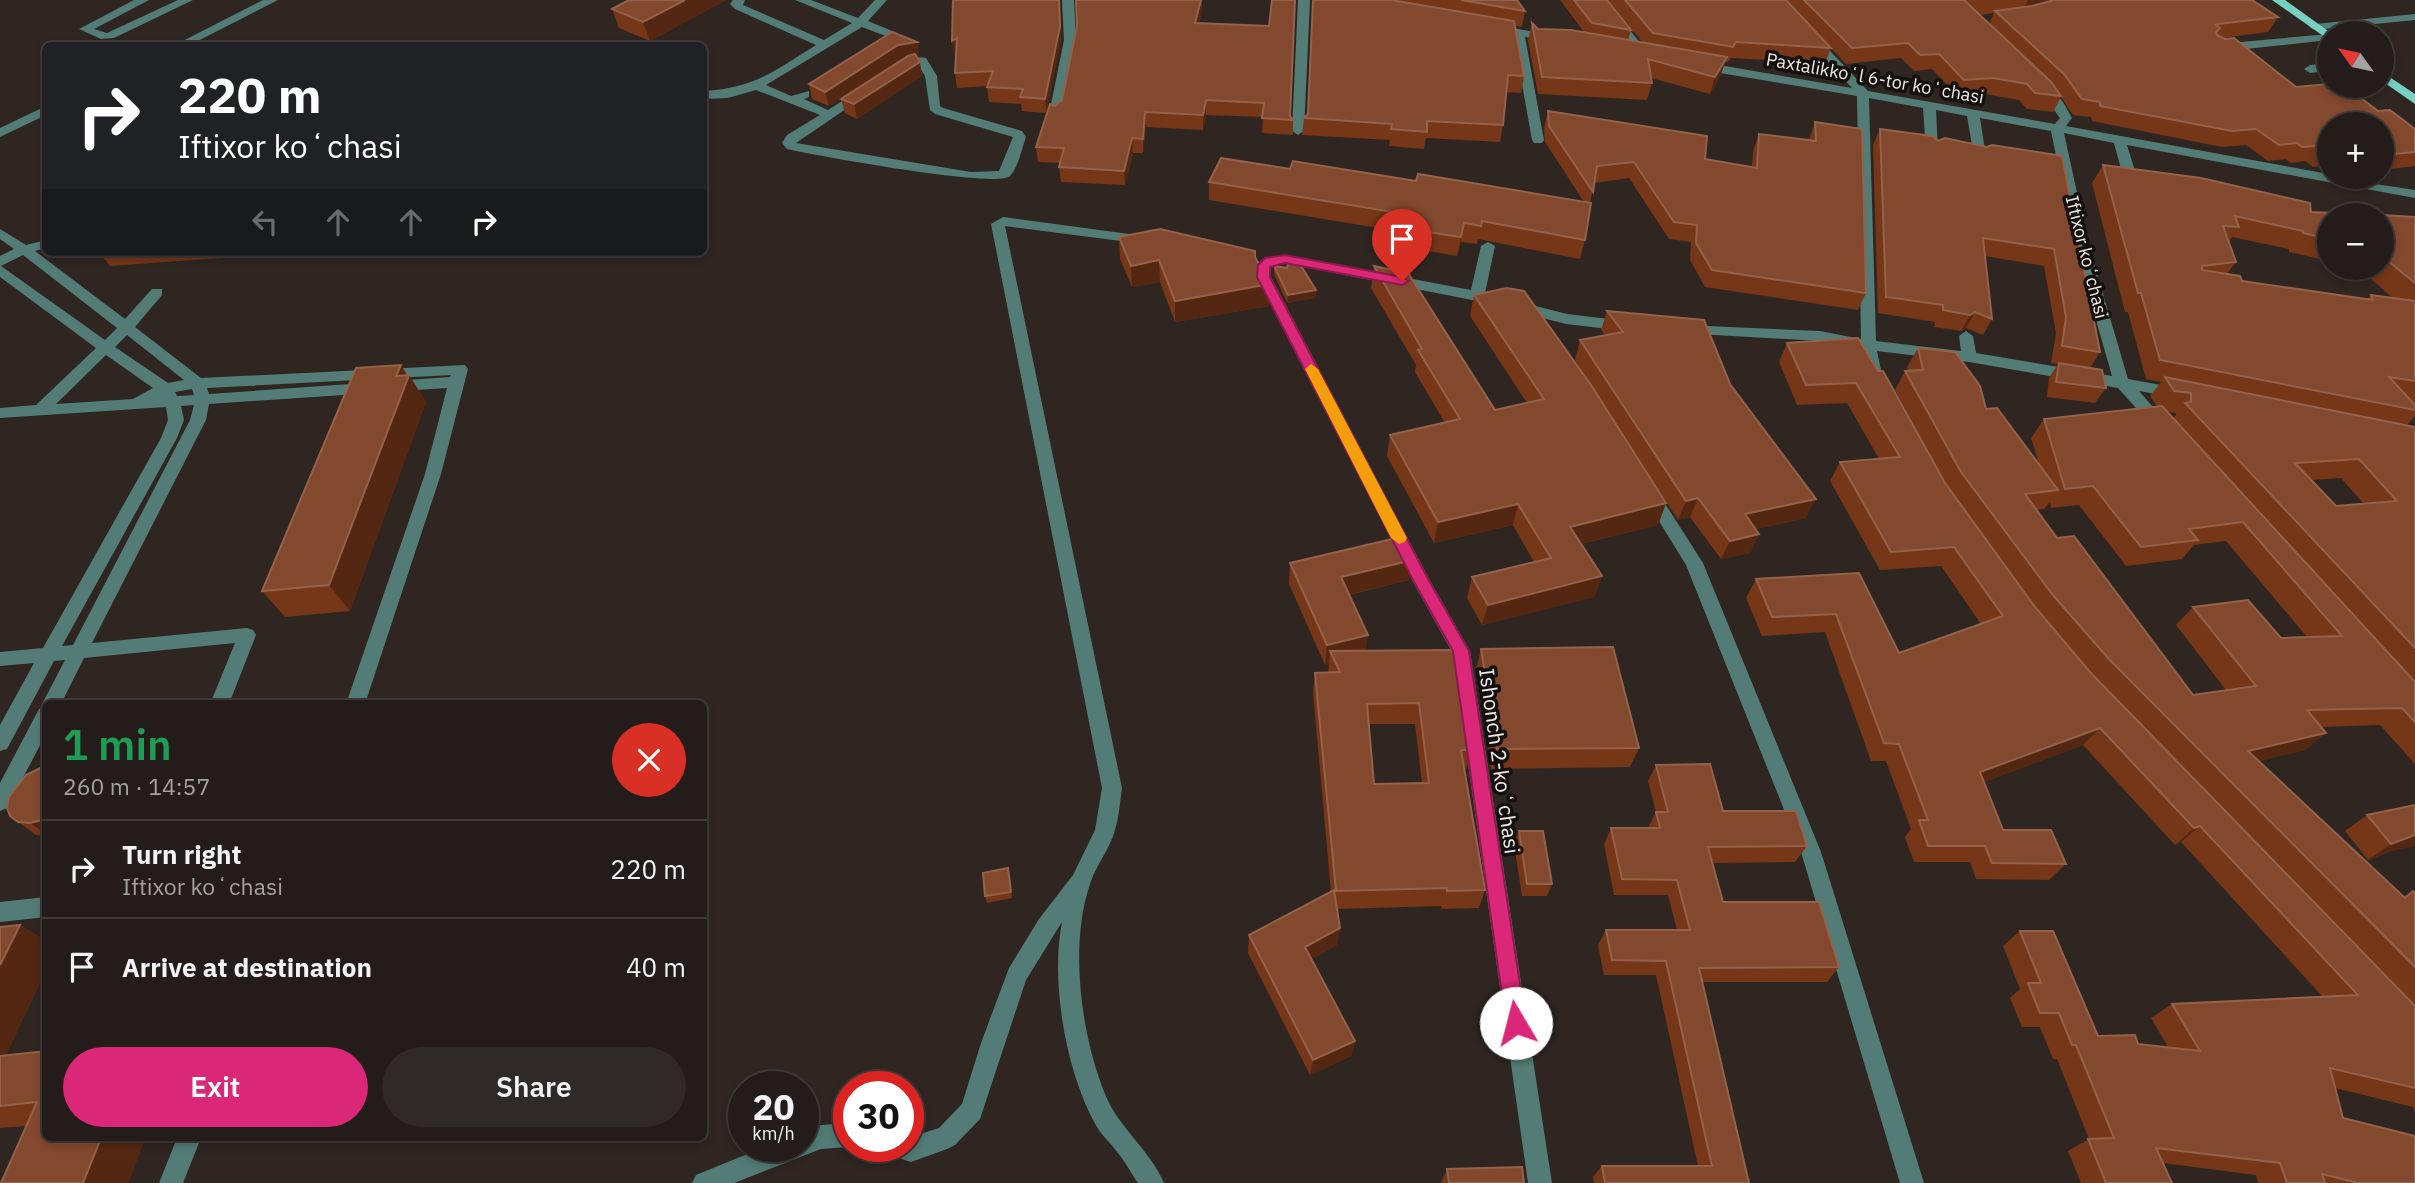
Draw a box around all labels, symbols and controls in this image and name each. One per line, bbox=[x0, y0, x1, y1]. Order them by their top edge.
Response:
north arrow bbox=[2317, 21, 2394, 98]
map controls bbox=[2317, 21, 2394, 280]
street label: Paxtalikkoʻl 6-tor koʻchasi bbox=[1764, 47, 1986, 109]
text: 220 m bbox=[178, 63, 322, 126]
icon: right bbox=[63, 70, 154, 161]
button: + bbox=[2317, 112, 2394, 189]
text: Iftixor koʻchasi bbox=[178, 125, 402, 167]
street label: Iftixor koʻchasi bbox=[2061, 193, 2113, 321]
icon: left bbox=[246, 203, 284, 241]
icon: ahead bbox=[319, 203, 357, 241]
icon: ahead bbox=[392, 203, 430, 241]
icon: right bbox=[465, 203, 503, 241]
button: − bbox=[2317, 203, 2394, 280]
pin bbox=[1372, 209, 1432, 281]
icon: arrive bbox=[1383, 220, 1421, 258]
street label: Ishonch 2-koʻchasi bbox=[1473, 667, 1527, 855]
text: 1 min bbox=[63, 717, 172, 772]
button: close bbox=[612, 723, 686, 797]
text: 260 m · 14:57 bbox=[63, 771, 210, 801]
text: Turn right bbox=[122, 837, 241, 871]
icon: right bbox=[63, 850, 101, 888]
text: 220 m bbox=[610, 852, 686, 886]
text: Iftixor koʻchasi bbox=[122, 871, 283, 901]
icon: arrive bbox=[63, 948, 101, 986]
text: Arrive at destination bbox=[122, 950, 372, 984]
text: 40 m bbox=[626, 950, 686, 984]
position arrow bbox=[1479, 986, 1553, 1060]
button: Exit bbox=[63, 1047, 368, 1127]
button: Share bbox=[382, 1047, 686, 1127]
speed limit sign: 30 bbox=[833, 1071, 924, 1162]
text: 20 bbox=[752, 1084, 795, 1130]
text: km/h bbox=[752, 1122, 795, 1145]

